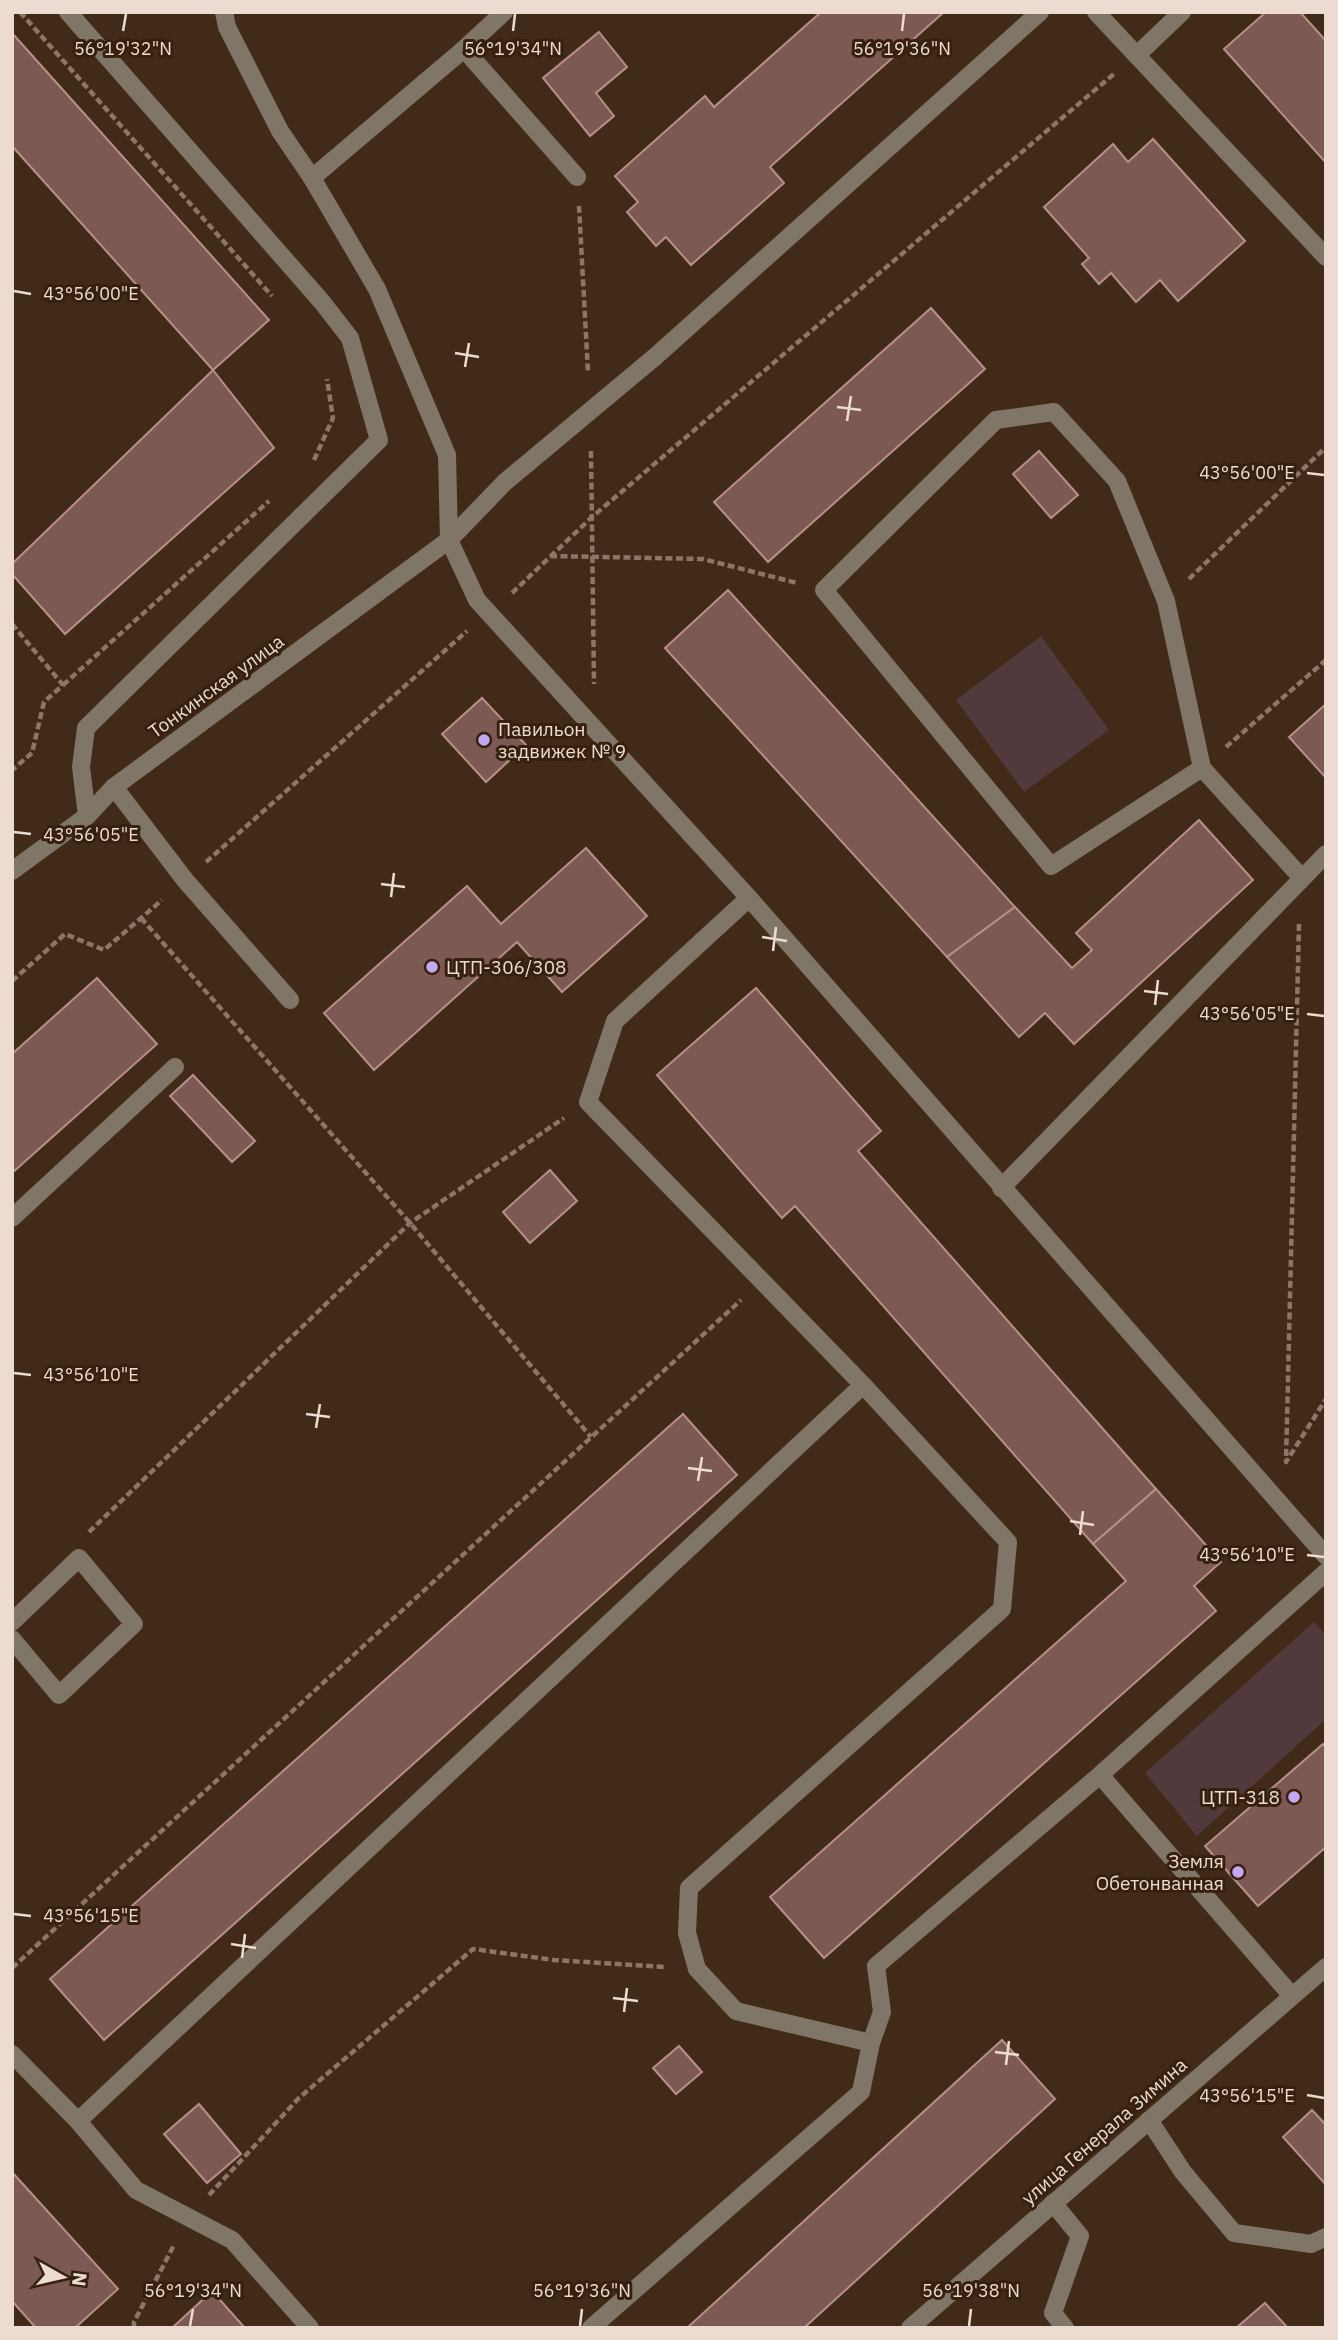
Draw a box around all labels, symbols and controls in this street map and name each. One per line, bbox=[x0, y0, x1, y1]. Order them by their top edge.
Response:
text: 56°19'32"N bbox=[74, 37, 172, 60]
text: 56°19'34"N bbox=[464, 37, 562, 60]
text: 56°19'36"N bbox=[853, 37, 951, 60]
text: 43°56'00"E bbox=[43, 282, 139, 305]
text: 43°56'00"E bbox=[1199, 461, 1295, 484]
street label: Тонкинская улица bbox=[144, 629, 288, 743]
place label: Павильон задвижек № 9 bbox=[498, 717, 626, 763]
marker: Павильон задвижек № 9 bbox=[476, 732, 492, 748]
text: 43°56'05"E bbox=[43, 823, 139, 846]
place label: ЦТП-306/308 bbox=[446, 955, 566, 979]
marker: ЦТП-306/308 bbox=[424, 959, 440, 975]
text: 43°56'05"E bbox=[1199, 1002, 1295, 1025]
text: 43°56'10"E bbox=[43, 1363, 139, 1386]
text: 43°56'10"E bbox=[1199, 1543, 1295, 1566]
place label: ЦТП-318 bbox=[1201, 1785, 1280, 1809]
marker: ЦТП-318 bbox=[1286, 1789, 1302, 1805]
place label: Земля Обетонванная bbox=[1096, 1849, 1224, 1895]
marker: Земля Обетонванная bbox=[1230, 1864, 1246, 1880]
text: 43°56'15"E bbox=[43, 1904, 139, 1927]
street label: улица Генерала Зимина bbox=[1016, 2053, 1192, 2209]
text: 43°56'15"E bbox=[1199, 2084, 1295, 2107]
north arrow bbox=[28, 2242, 98, 2312]
text: N bbox=[67, 2271, 93, 2288]
text: 56°19'34"N bbox=[144, 2279, 242, 2302]
text: 56°19'36"N bbox=[533, 2279, 631, 2302]
text: 56°19'38"N bbox=[922, 2279, 1020, 2302]

